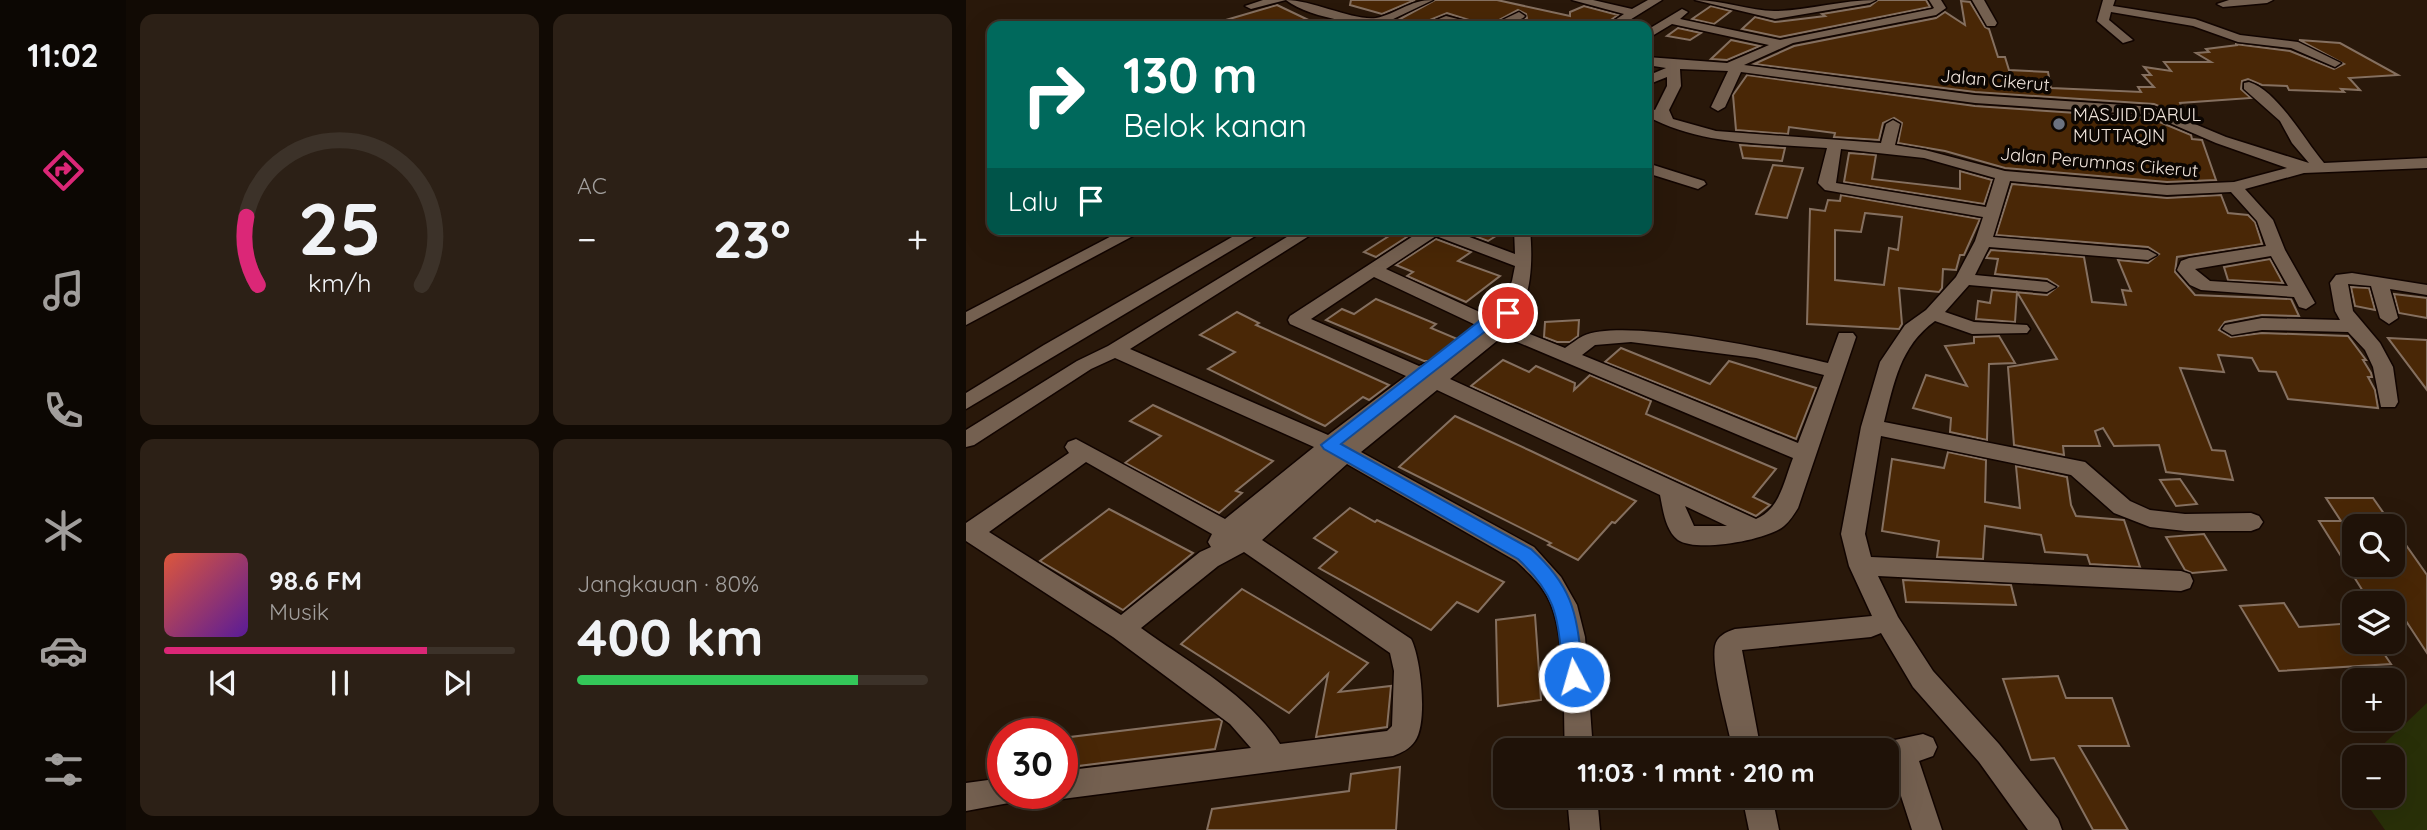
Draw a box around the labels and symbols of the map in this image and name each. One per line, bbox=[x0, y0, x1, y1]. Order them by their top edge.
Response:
street label: Jalan Cikerut bbox=[1939, 64, 2051, 96]
place label: MASJID DARUL MUTTAQIN bbox=[2073, 103, 2202, 147]
marker: MASJID DARUL MUTTAQIN bbox=[2051, 116, 2067, 132]
street label: Jalan Perumnas Cikerut bbox=[1999, 142, 2199, 182]
pin bbox=[1478, 283, 1538, 343]
position arrow bbox=[1537, 640, 1611, 714]
speed limit sign: 30 bbox=[987, 718, 1078, 809]

